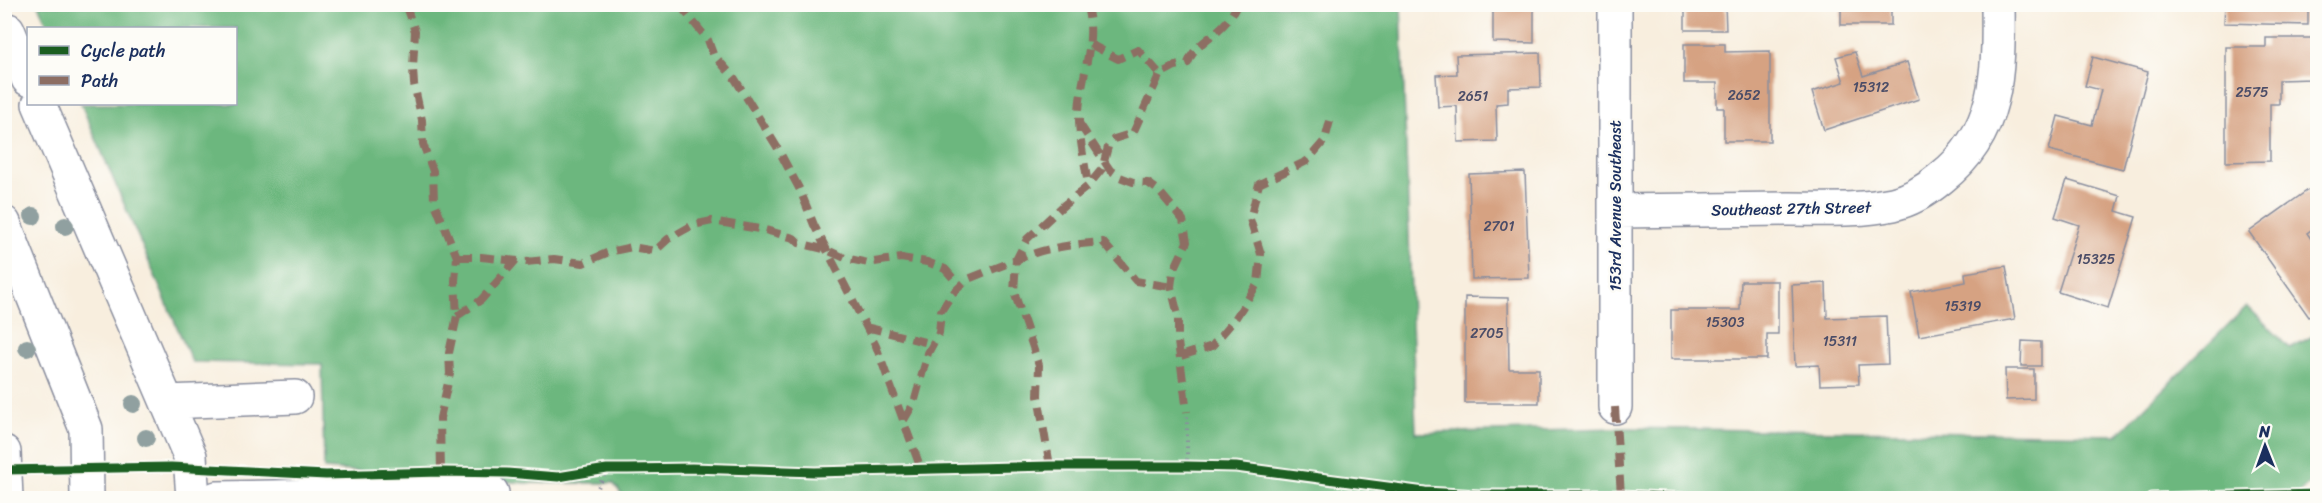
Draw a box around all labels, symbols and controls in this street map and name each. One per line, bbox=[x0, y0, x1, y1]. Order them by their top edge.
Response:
legend bbox=[27, 27, 237, 105]
text: Cycle path bbox=[81, 35, 165, 67]
text: Path bbox=[81, 65, 118, 97]
house number: 15312 bbox=[1853, 75, 1889, 100]
house number: 2575 bbox=[2235, 80, 2269, 105]
house number: 2652 bbox=[1728, 83, 1760, 108]
house number: 2651 bbox=[1458, 84, 1488, 109]
street label: 153rd Avenue Southeast bbox=[1601, 120, 1630, 292]
street label: Southeast 27th Street bbox=[1711, 193, 1872, 224]
house number: 2701 bbox=[1484, 214, 1514, 239]
house number: 15325 bbox=[2077, 247, 2116, 272]
house number: 15319 bbox=[1945, 294, 1982, 319]
house number: 15303 bbox=[1706, 310, 1745, 335]
house number: 2705 bbox=[1470, 321, 1504, 346]
house number: 15311 bbox=[1823, 329, 1857, 354]
north arrow bbox=[2235, 416, 2295, 476]
text: N bbox=[2258, 417, 2271, 446]

